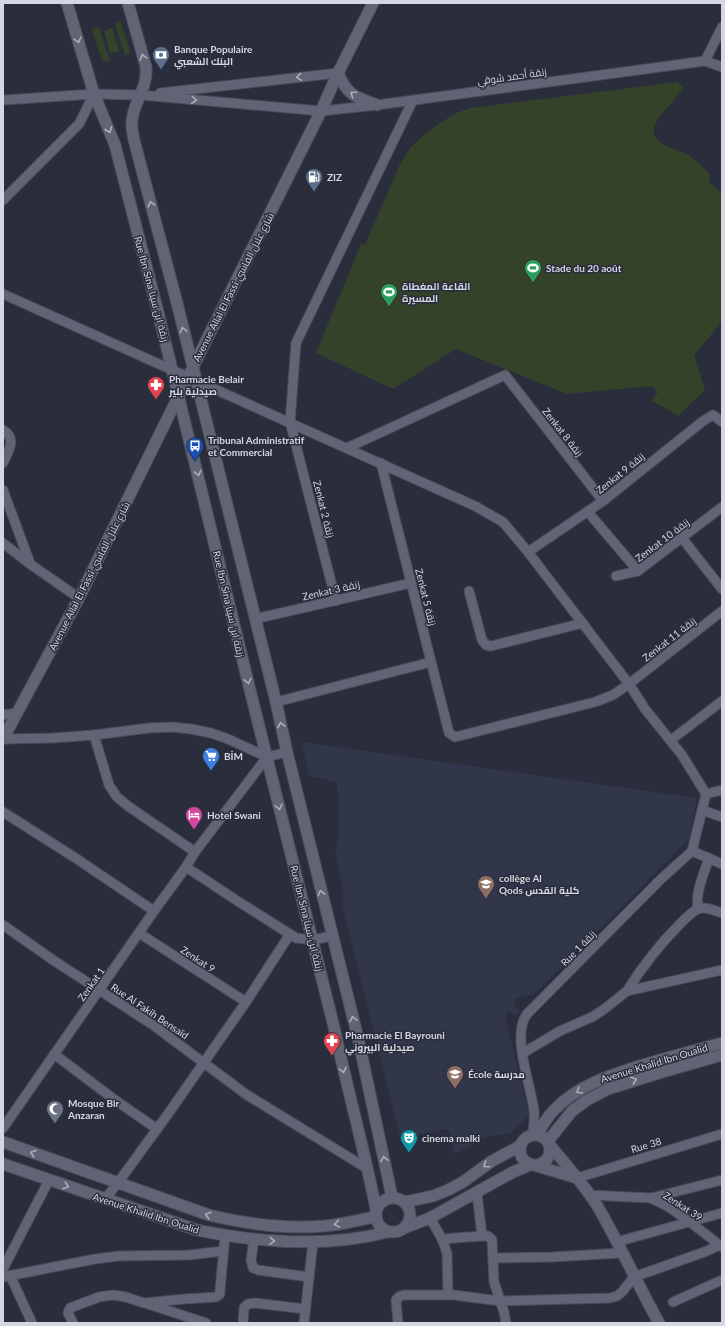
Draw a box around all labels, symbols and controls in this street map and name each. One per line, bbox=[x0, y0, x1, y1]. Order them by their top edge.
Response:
one-way arrow bbox=[73, 37, 82, 44]
place label: Banque Populaire البنك الشعبي bbox=[174, 43, 253, 70]
bank icon: Banque Populaire البنك الشعبي bbox=[151, 45, 171, 70]
one-way arrow bbox=[139, 54, 148, 61]
street label: زنقة أحمد شوقي bbox=[477, 65, 548, 89]
one-way arrow bbox=[296, 72, 302, 81]
one-way arrow bbox=[350, 92, 357, 99]
one-way arrow bbox=[191, 95, 197, 104]
one-way arrow bbox=[104, 126, 112, 134]
fuel station icon: ZIZ bbox=[304, 167, 324, 192]
place label: ZIZ bbox=[327, 171, 342, 183]
one-way arrow bbox=[147, 201, 155, 207]
street label: Avenue Allal El Fassi شارع علال الفاسي bbox=[190, 211, 278, 364]
street label: Rue Ibn Sina زنقة ابن سينا bbox=[131, 235, 172, 343]
sports icon: Stade du 20 août bbox=[523, 258, 543, 283]
place label: Stade du 20 août bbox=[546, 262, 622, 274]
place label: القاعة المغطاة المسيرة bbox=[402, 280, 470, 305]
sports icon: القاعة المغطاة المسيرة bbox=[379, 282, 399, 307]
one-way arrow bbox=[180, 326, 188, 333]
place label: Pharmacie Belair صيدلية بلير bbox=[168, 373, 244, 398]
pharmacy icon: Pharmacie Belair صيدلية بلير bbox=[146, 375, 166, 400]
street label: Zenkat 8 زنقة bbox=[540, 405, 586, 459]
place label: Tribunal Administratif et Commercial bbox=[208, 434, 305, 458]
bus stop icon: Tribunal Administratif et Commercial bbox=[185, 436, 205, 461]
street label: Zenkat 9 زنقة bbox=[593, 450, 647, 496]
one-way arrow bbox=[193, 469, 202, 476]
street label: Zenkat 2 زنقة bbox=[311, 479, 337, 539]
street label: Avenue Allal El Fassi شارع علال الفاسي bbox=[46, 500, 134, 653]
street label: Zenkat 10 زنقة bbox=[633, 516, 691, 564]
street label: Rue Ibn Sina زنقة ابن سينا bbox=[210, 550, 247, 659]
street label: Zenkat 5 زنقة bbox=[413, 567, 439, 627]
street label: Zenkat 3 زنقة bbox=[301, 578, 361, 602]
street label: Zenkat 11 زنقة bbox=[640, 614, 698, 664]
one-way arrow bbox=[243, 678, 251, 685]
one-way arrow bbox=[277, 722, 285, 729]
supermarket icon: BİM bbox=[201, 746, 221, 771]
place label: BİM bbox=[224, 750, 243, 762]
one-way arrow bbox=[275, 804, 283, 811]
hotel icon: Hotel Swani bbox=[184, 805, 204, 830]
place label: Hotel Swani bbox=[207, 809, 261, 821]
street label: Rue Ibn Sina زنقة ابن سينا bbox=[287, 864, 326, 973]
place label: collège Al Qods كلية القدس bbox=[499, 872, 579, 897]
school or university icon: collège Al Qods كلية القدس bbox=[476, 874, 496, 899]
one-way arrow bbox=[318, 889, 326, 896]
street label: Rue 1 زنقة bbox=[558, 928, 598, 968]
street label: Zenkat 9 bbox=[179, 943, 218, 975]
street label: Zenkat 1 bbox=[75, 965, 107, 1003]
street label: Rue Al Fakih Bensaïd bbox=[109, 981, 191, 1041]
one-way arrow bbox=[349, 1016, 357, 1022]
place label: Pharmacie El Bayrouni صيدلية البيروني bbox=[345, 1029, 445, 1056]
pharmacy icon: Pharmacie El Bayrouni صيدلية البيروني bbox=[322, 1031, 342, 1056]
street label: Avenue Khalid Ibn Oualid bbox=[599, 1041, 709, 1085]
school or university icon: École مدرسة bbox=[445, 1064, 465, 1089]
one-way arrow bbox=[338, 1067, 346, 1073]
place label: École مدرسة bbox=[468, 1068, 525, 1081]
one-way arrow bbox=[631, 1076, 638, 1085]
one-way arrow bbox=[576, 1086, 583, 1093]
place label: Mosque Bir Anzaran bbox=[67, 1097, 120, 1121]
mosque icon: Mosque Bir Anzaran bbox=[45, 1099, 65, 1124]
theatre icon: cinema malki bbox=[399, 1128, 419, 1153]
place label: cinema malki bbox=[422, 1132, 481, 1144]
street label: Rue 38 bbox=[629, 1135, 663, 1155]
one-way arrow bbox=[29, 1149, 36, 1158]
one-way arrow bbox=[381, 1156, 389, 1162]
one-way arrow bbox=[484, 1160, 491, 1167]
one-way arrow bbox=[63, 1181, 70, 1190]
street label: Zenkat 39 bbox=[661, 1189, 705, 1223]
street label: Avenue Khalid Ibn Oualid bbox=[91, 1190, 201, 1236]
one-way arrow bbox=[205, 1211, 212, 1220]
one-way arrow bbox=[334, 1220, 340, 1228]
one-way arrow bbox=[269, 1236, 275, 1245]

